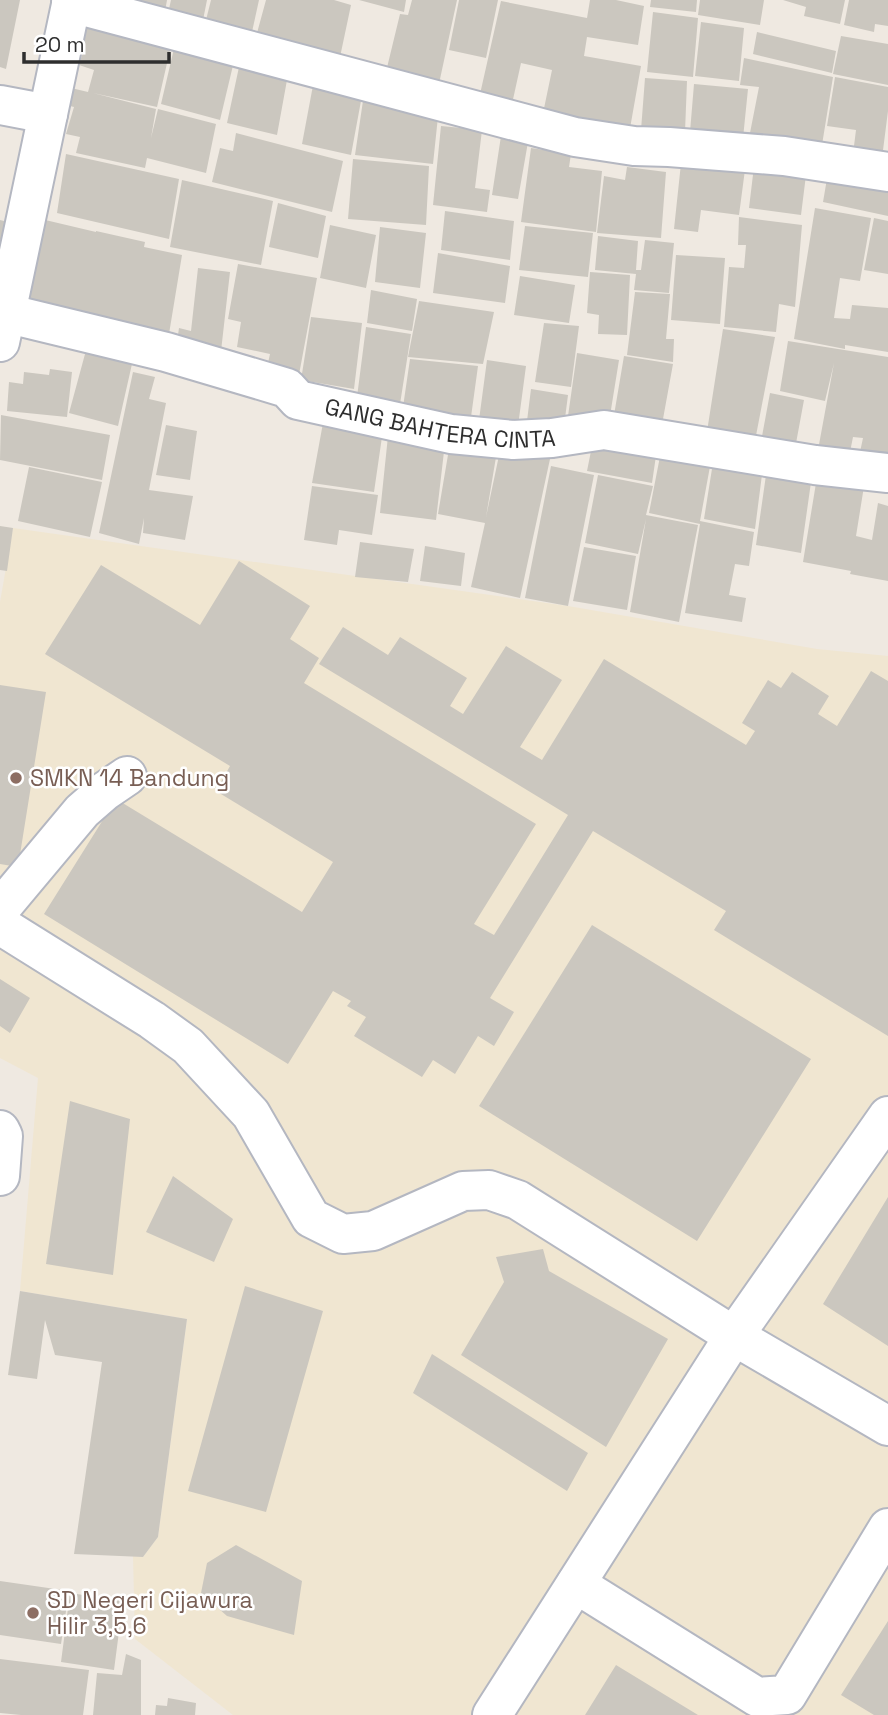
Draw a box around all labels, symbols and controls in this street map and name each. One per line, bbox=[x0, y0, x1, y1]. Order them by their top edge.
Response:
scale bar bbox=[24, 21, 170, 65]
text: 20 m bbox=[35, 31, 85, 58]
street label: GANG BAHTERA CINTA bbox=[322, 391, 556, 455]
place label: SMKN 14 Bandung bbox=[30, 763, 229, 793]
marker: SMKN 14 Bandung bbox=[8, 770, 24, 786]
place label: SD Negeri Cijawura Hilir 3,5,6 bbox=[47, 1585, 253, 1641]
marker: SD Negeri Cijawura Hilir 3,5,6 bbox=[25, 1605, 41, 1621]

